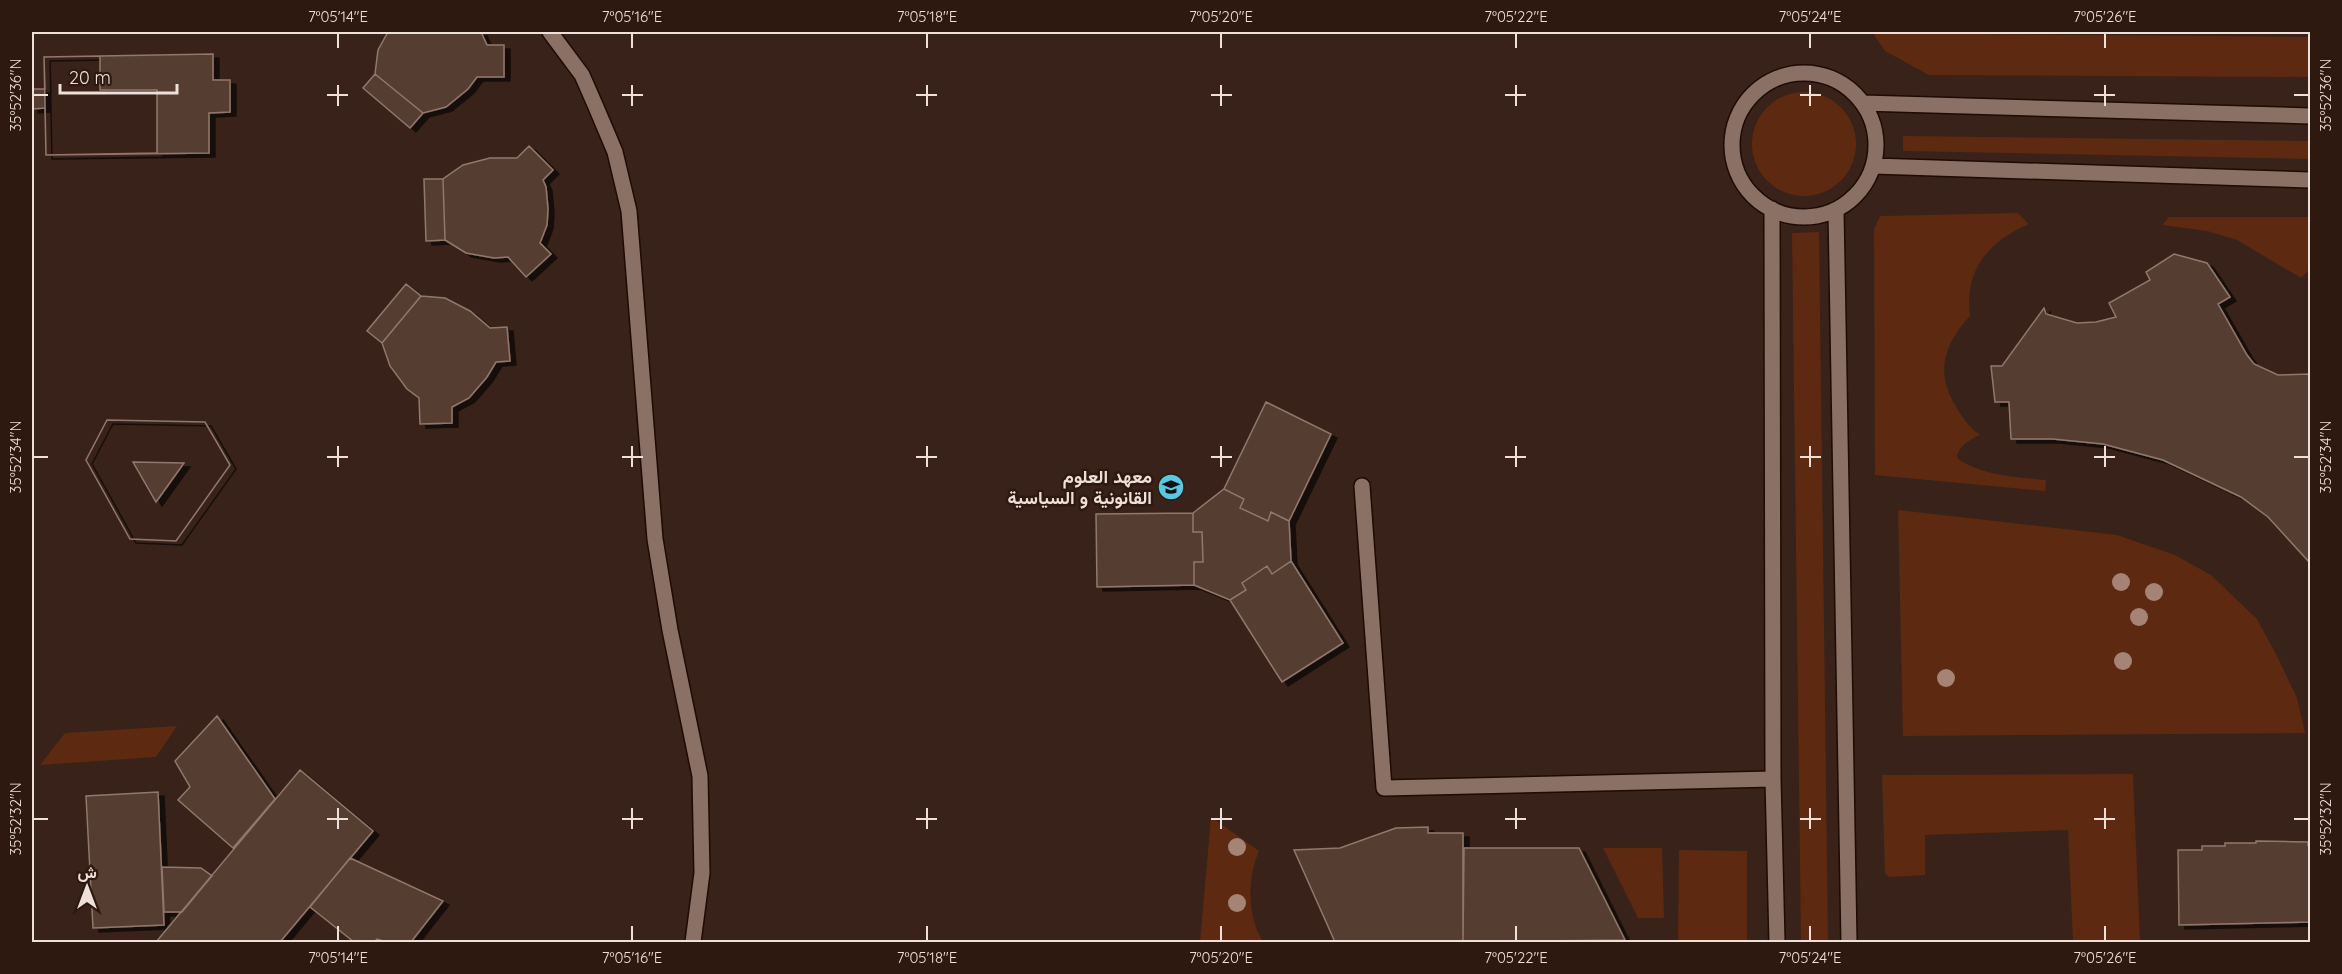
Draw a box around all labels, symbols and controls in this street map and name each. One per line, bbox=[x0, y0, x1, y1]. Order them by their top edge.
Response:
text: 7°05'14"E bbox=[308, 7, 368, 26]
text: 7°05'16"E bbox=[602, 7, 662, 26]
text: 7°05'18"E bbox=[897, 7, 957, 26]
text: 7°05'20"E bbox=[1189, 7, 1253, 26]
text: 7°05'22"E bbox=[1484, 7, 1548, 26]
text: 7°05'24"E bbox=[1779, 7, 1841, 26]
text: 7°05'26"E bbox=[2073, 7, 2137, 26]
scale bar bbox=[60, 57, 177, 95]
text: 35°52'36"N bbox=[6, 59, 25, 132]
text: 35°52'36"N bbox=[2316, 59, 2335, 132]
text: 20 m bbox=[69, 66, 111, 89]
text: 35°52'34"N bbox=[6, 421, 25, 493]
text: 35°52'34"N bbox=[2316, 421, 2335, 493]
place label: معهد العلوم القانونية و السياسية bbox=[1008, 465, 1152, 509]
school or university icon: معهد العلوم القانونية و السياسية bbox=[1156, 472, 1186, 502]
text: 35°52'32"N bbox=[6, 782, 25, 856]
text: 35°52'32"N bbox=[2316, 782, 2335, 856]
north arrow bbox=[57, 857, 117, 917]
text: ش bbox=[77, 862, 97, 882]
text: 7°05'14"E bbox=[308, 948, 368, 967]
text: 7°05'16"E bbox=[602, 948, 662, 967]
text: 7°05'18"E bbox=[897, 948, 957, 967]
text: 7°05'20"E bbox=[1189, 948, 1253, 967]
text: 7°05'22"E bbox=[1484, 948, 1548, 967]
text: 7°05'24"E bbox=[1779, 948, 1841, 967]
text: 7°05'26"E bbox=[2073, 948, 2137, 967]

